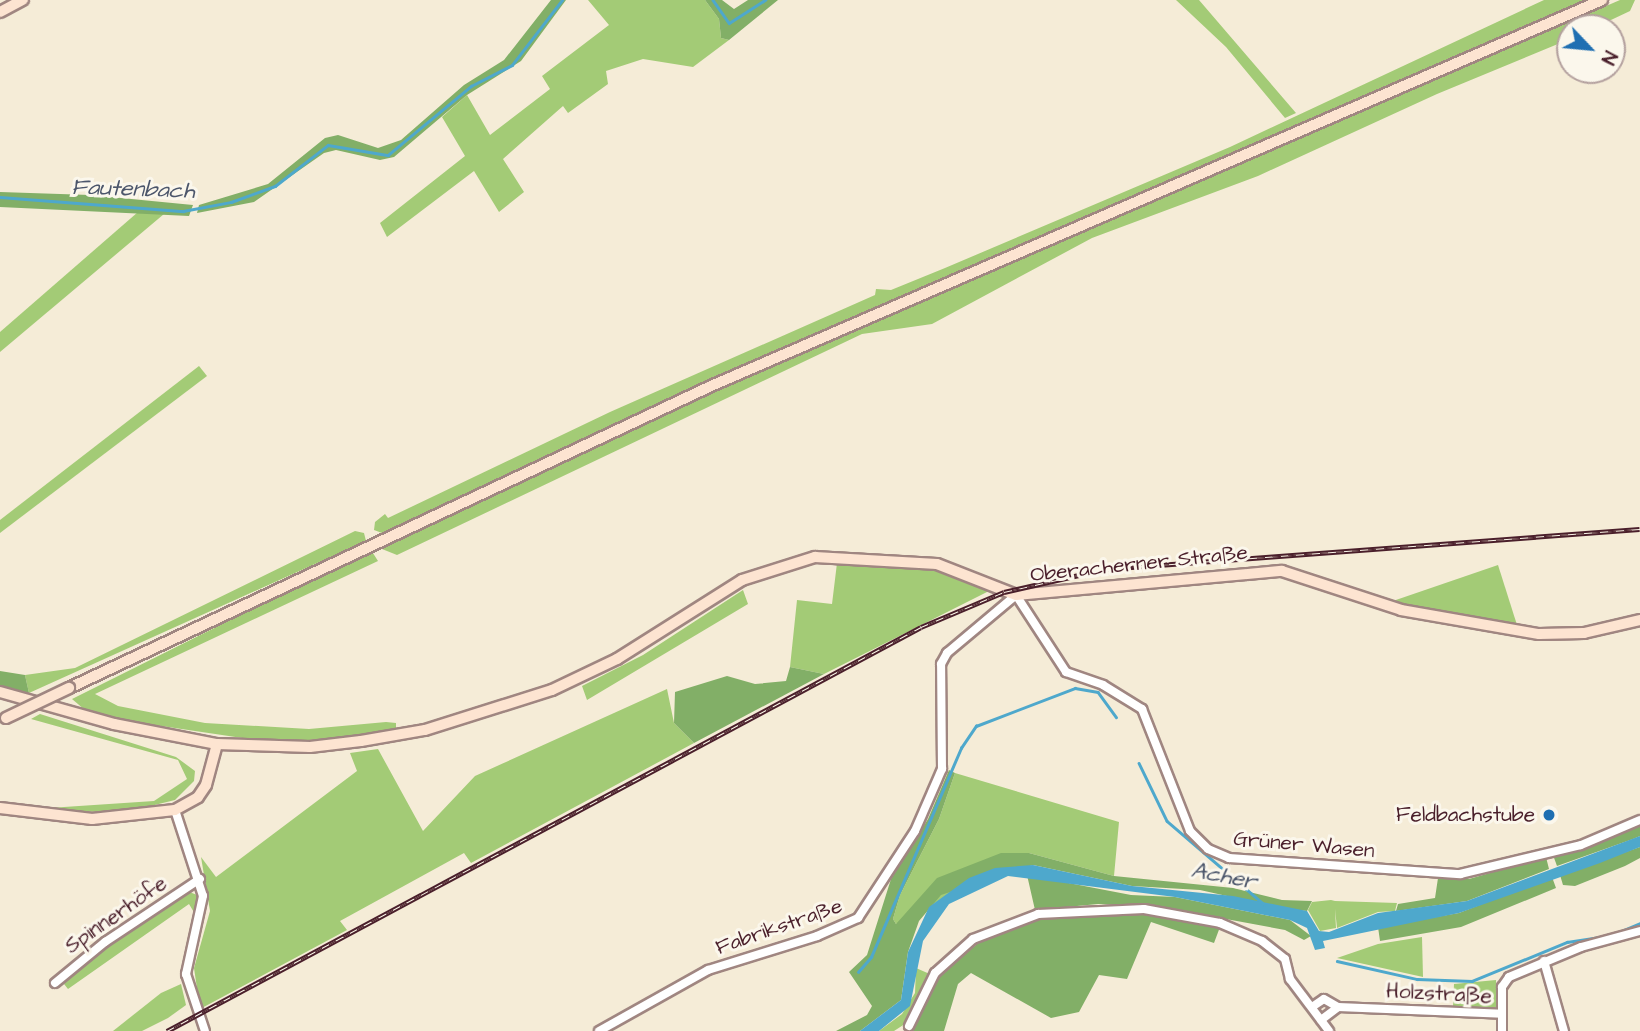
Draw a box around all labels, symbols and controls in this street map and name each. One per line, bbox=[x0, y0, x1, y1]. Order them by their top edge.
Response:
north arrow bbox=[1556, 14, 1626, 84]
text: N bbox=[1594, 46, 1623, 69]
water label: Fautenbach bbox=[71, 173, 195, 205]
street label: Oberacherner Straße bbox=[1029, 540, 1249, 588]
place label: Feldbachstube bbox=[1396, 802, 1535, 828]
marker: Feldbachstube bbox=[1541, 807, 1557, 823]
street label: Grüner Wasen bbox=[1232, 826, 1376, 864]
water label: Acher bbox=[1189, 856, 1259, 896]
street label: Spinnerhöfe bbox=[60, 871, 172, 959]
street label: Fabrikstraße bbox=[712, 894, 846, 960]
street label: Holzstraße bbox=[1386, 979, 1492, 1009]

